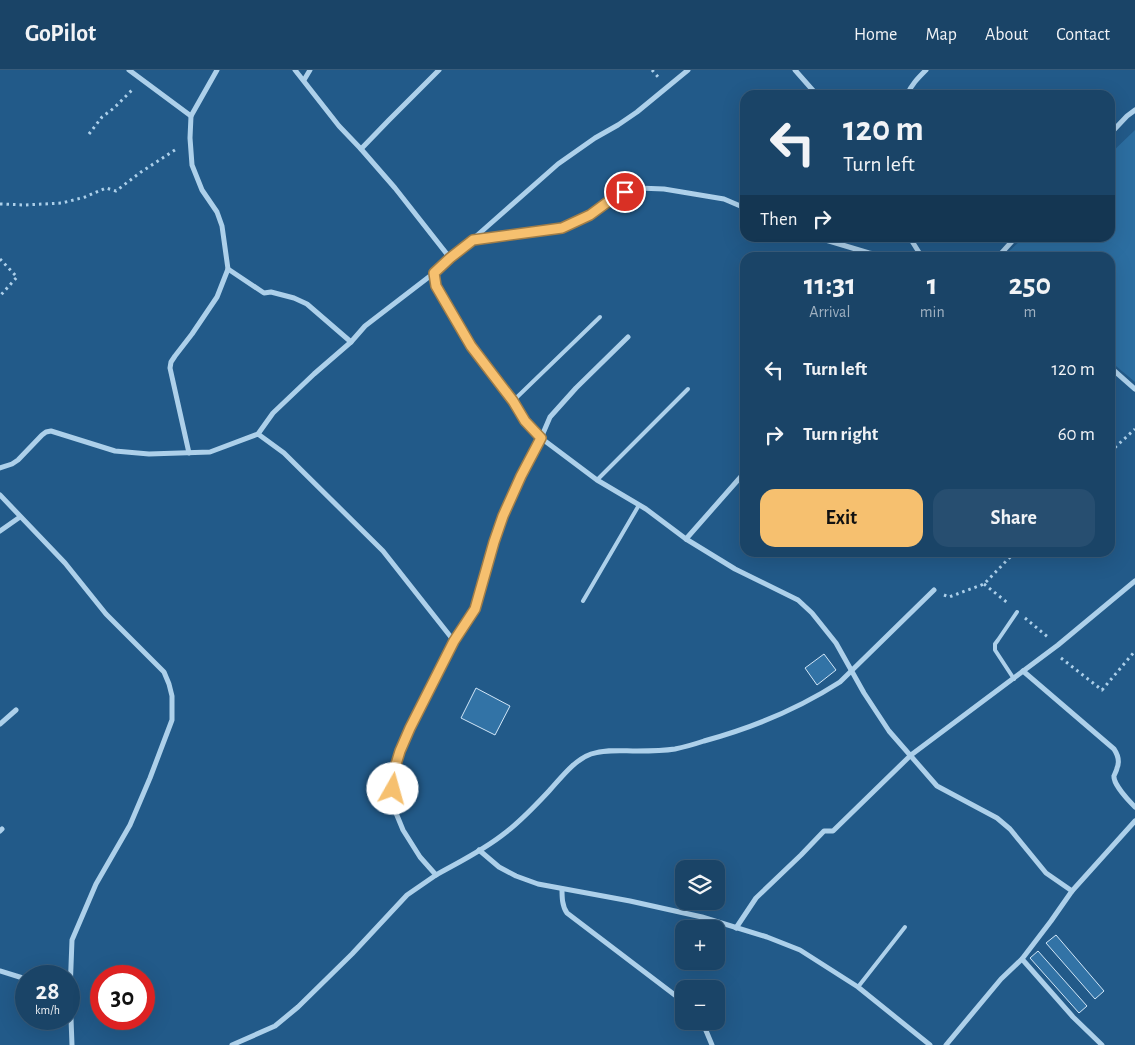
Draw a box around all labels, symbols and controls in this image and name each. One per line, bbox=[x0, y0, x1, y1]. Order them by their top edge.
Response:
text: GoPilot bbox=[25, 22, 96, 46]
text: Home bbox=[854, 26, 897, 44]
text: Map bbox=[925, 26, 957, 44]
text: About bbox=[985, 26, 1028, 44]
text: Contact bbox=[1056, 26, 1110, 44]
icon: left bbox=[760, 110, 825, 175]
text: 120 m bbox=[843, 112, 924, 147]
text: Turn left bbox=[843, 153, 915, 175]
pin bbox=[604, 171, 646, 213]
icon: arrive bbox=[611, 178, 639, 206]
icon: right bbox=[808, 205, 836, 233]
text: Then bbox=[760, 210, 798, 229]
text: 11:31 bbox=[804, 270, 856, 300]
text: 1 bbox=[927, 270, 938, 300]
text: 250 bbox=[1008, 270, 1051, 300]
text: Arrival bbox=[809, 304, 850, 320]
text: min bbox=[920, 304, 945, 320]
text: m bbox=[1023, 304, 1036, 320]
icon: left bbox=[760, 356, 788, 384]
text: Turn left bbox=[803, 360, 867, 379]
text: 120 m bbox=[1051, 360, 1095, 379]
icon: right bbox=[760, 421, 788, 449]
text: Turn right bbox=[803, 425, 878, 444]
text: 60 m bbox=[1058, 425, 1095, 444]
button: Exit bbox=[760, 489, 923, 547]
button: Share bbox=[933, 489, 1095, 547]
position arrow bbox=[366, 762, 418, 814]
map controls bbox=[675, 860, 725, 1030]
button: layers bbox=[675, 860, 725, 910]
button: + bbox=[675, 920, 725, 970]
speed limit sign: 30 bbox=[90, 965, 155, 1030]
text: 28 bbox=[35, 979, 60, 1004]
button: − bbox=[675, 980, 725, 1030]
text: km/h bbox=[35, 1004, 60, 1016]

